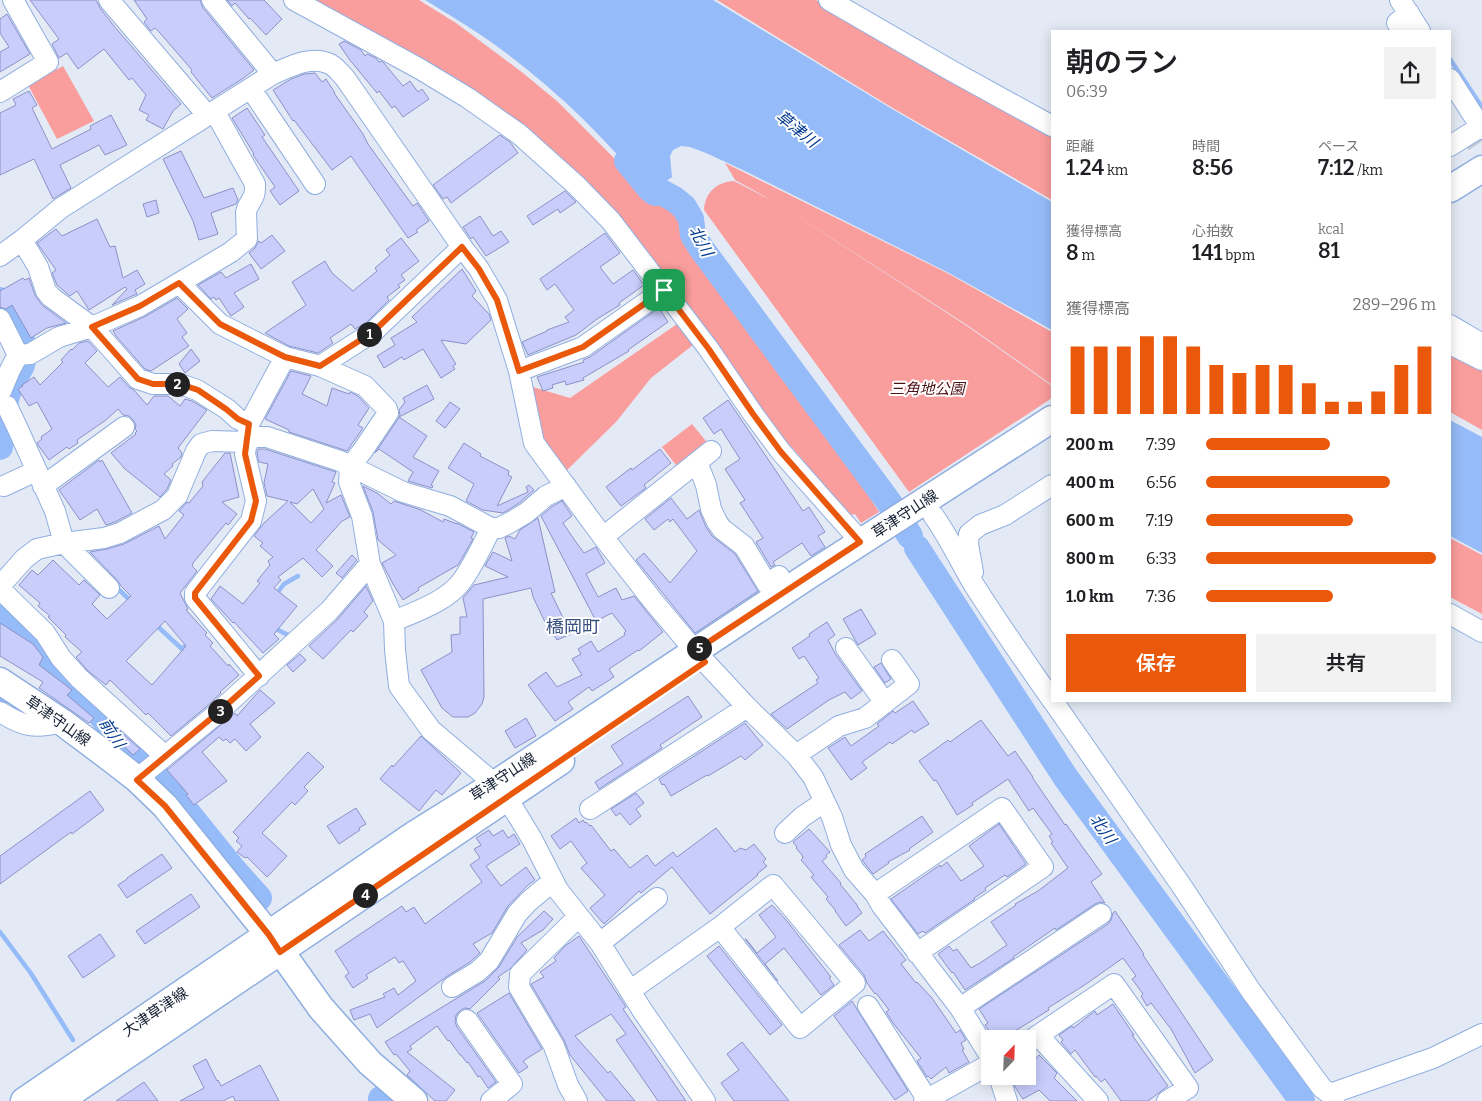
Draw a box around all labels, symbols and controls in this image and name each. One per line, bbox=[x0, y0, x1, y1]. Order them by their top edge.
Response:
text: 朝のラン bbox=[1066, 46, 1178, 79]
button: share bbox=[1384, 47, 1436, 99]
text: 06:39 bbox=[1066, 82, 1108, 101]
water label: 草津川 bbox=[772, 107, 823, 153]
text: 距離 bbox=[1066, 138, 1094, 155]
text: 時間 bbox=[1192, 138, 1220, 155]
text: ペース bbox=[1318, 138, 1359, 155]
text: 1.24 bbox=[1066, 155, 1104, 181]
text: 8:56 bbox=[1192, 155, 1233, 181]
text: 7:12 bbox=[1318, 155, 1354, 181]
text: km bbox=[1104, 162, 1128, 179]
text: /km bbox=[1354, 162, 1383, 179]
text: kcal bbox=[1318, 221, 1344, 238]
water label: 北川 bbox=[685, 222, 718, 261]
text: 獲得標高 bbox=[1066, 223, 1122, 240]
text: 心拍数 bbox=[1192, 223, 1234, 240]
text: 81 bbox=[1318, 238, 1340, 264]
text: 8 bbox=[1066, 240, 1079, 266]
text: 141 bbox=[1192, 240, 1222, 266]
text: m bbox=[1079, 247, 1095, 264]
text: bpm bbox=[1222, 247, 1255, 264]
pin bbox=[643, 269, 685, 311]
icon: arrive bbox=[650, 276, 678, 304]
text: 289–296 m bbox=[1353, 295, 1436, 314]
text: 獲得標高 bbox=[1066, 299, 1130, 318]
pin: 1 bbox=[356, 322, 382, 346]
text: 1 bbox=[366, 326, 373, 343]
pin: 2 bbox=[164, 372, 190, 396]
text: 2 bbox=[174, 376, 181, 393]
park label: 三角地公園 bbox=[889, 380, 966, 398]
text: 200 m bbox=[1066, 435, 1113, 454]
text: 7:39 bbox=[1146, 435, 1176, 454]
text: 400 m bbox=[1066, 473, 1114, 492]
text: 6:56 bbox=[1146, 473, 1177, 492]
street label: 草津守山線 bbox=[869, 486, 941, 542]
text: 600 m bbox=[1066, 511, 1114, 530]
text: 7:19 bbox=[1146, 511, 1173, 530]
text: 800 m bbox=[1066, 549, 1114, 568]
text: 6:33 bbox=[1146, 549, 1177, 568]
text: 1.0 km bbox=[1066, 587, 1114, 606]
text: 7:36 bbox=[1146, 587, 1176, 606]
district label: 橋岡町 bbox=[546, 616, 600, 638]
button: 保存 bbox=[1066, 634, 1246, 692]
button: 共有 bbox=[1256, 634, 1436, 692]
pin: 5 bbox=[686, 636, 712, 660]
text: 5 bbox=[696, 640, 703, 657]
street label: 草津守山線 bbox=[22, 692, 94, 750]
pin: 3 bbox=[208, 698, 232, 724]
text: 3 bbox=[216, 703, 225, 720]
water label: 前川 bbox=[95, 714, 130, 753]
street label: 草津守山線 bbox=[467, 749, 539, 805]
water label: 北川 bbox=[1086, 810, 1121, 849]
pin: 4 bbox=[352, 882, 378, 908]
text: 4 bbox=[361, 887, 370, 904]
street label: 大津草津線 bbox=[119, 984, 191, 1040]
north arrow bbox=[981, 1030, 1036, 1085]
map controls bbox=[981, 1030, 1036, 1085]

